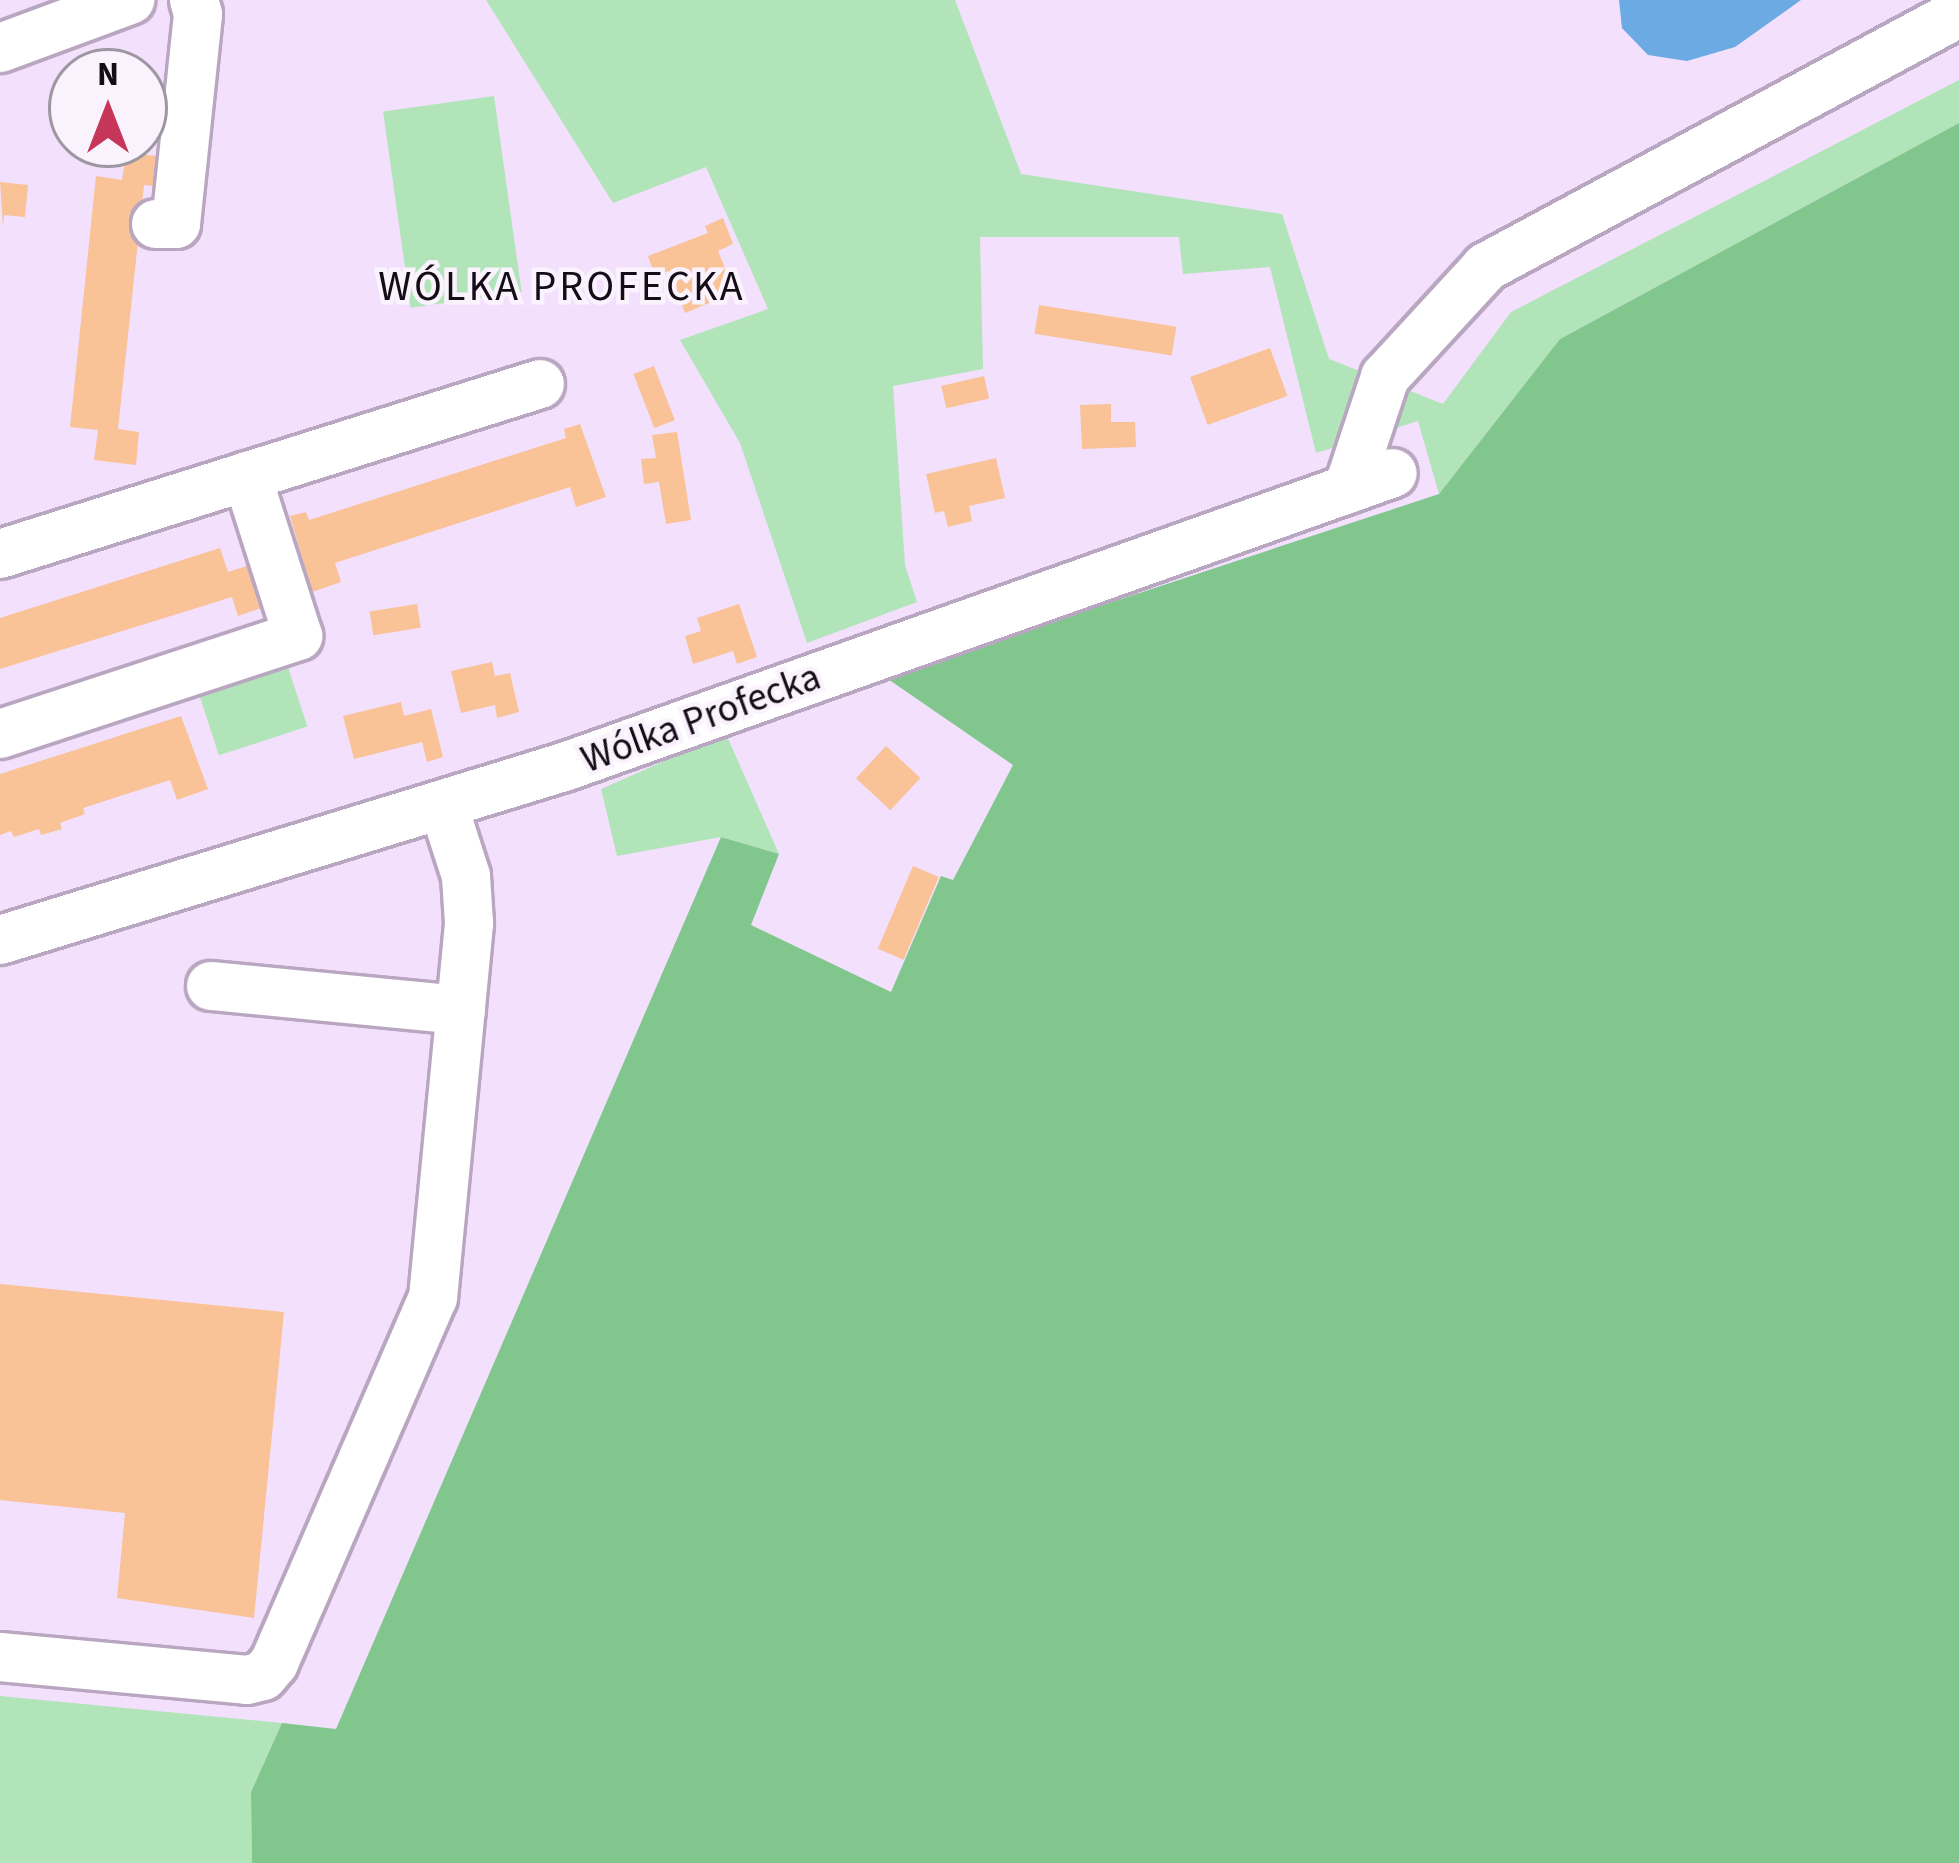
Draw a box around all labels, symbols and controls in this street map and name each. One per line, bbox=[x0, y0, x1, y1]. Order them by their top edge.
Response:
north arrow bbox=[48, 48, 168, 168]
text: N bbox=[97, 51, 119, 98]
district label: WÓLKA PROFECKA bbox=[378, 262, 746, 312]
street label: Wólka Profecka bbox=[575, 654, 827, 784]

